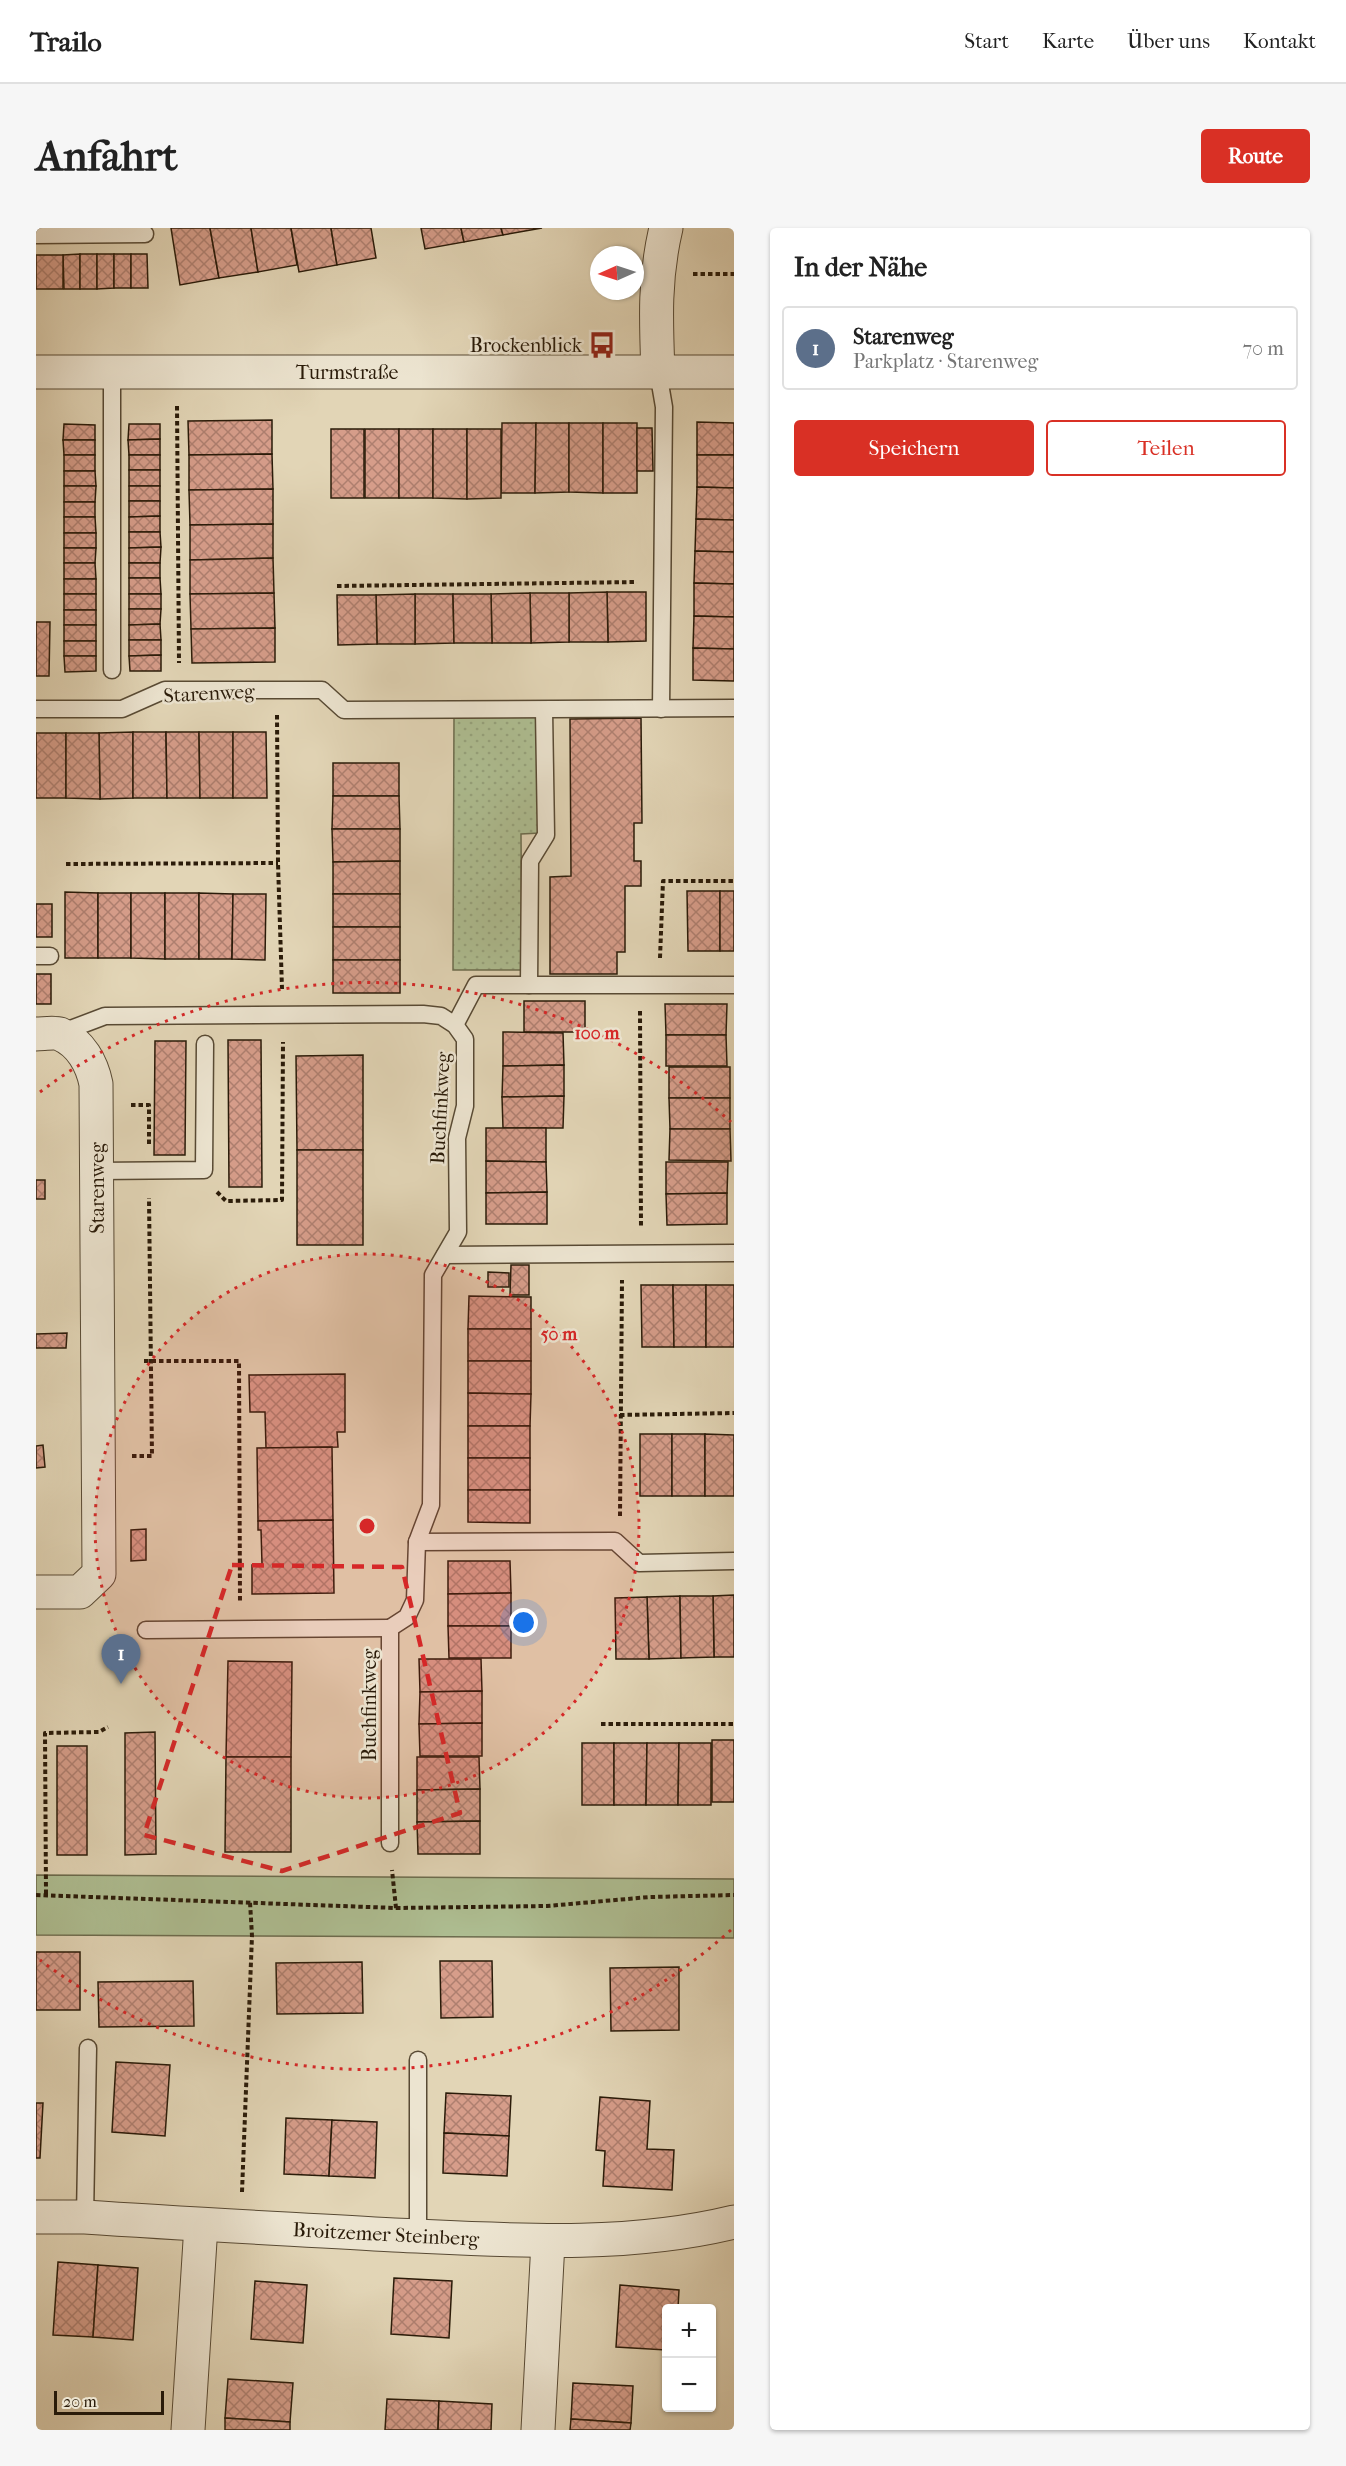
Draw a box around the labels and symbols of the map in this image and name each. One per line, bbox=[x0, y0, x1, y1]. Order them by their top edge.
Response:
north arrow bbox=[590, 246, 644, 300]
bus stop icon: Brockenblick bbox=[587, 330, 617, 360]
place label: Brockenblick bbox=[470, 334, 583, 357]
street label: Turmstraße bbox=[296, 361, 398, 384]
street label: Starenweg bbox=[163, 680, 256, 707]
text: 100 m bbox=[574, 1023, 621, 1044]
street label: Buchfinkweg bbox=[426, 1051, 455, 1165]
street label: Starenweg bbox=[86, 1142, 109, 1234]
text: 50 m bbox=[541, 1324, 578, 1345]
centre of rings bbox=[357, 1516, 377, 1536]
your location bbox=[509, 1608, 538, 1637]
pin: 1 bbox=[102, 1634, 140, 1684]
street label: Buchfinkweg bbox=[358, 1649, 381, 1761]
street label: Broitzemer Steinberg bbox=[292, 2218, 480, 2251]
scale bar bbox=[54, 2388, 164, 2416]

